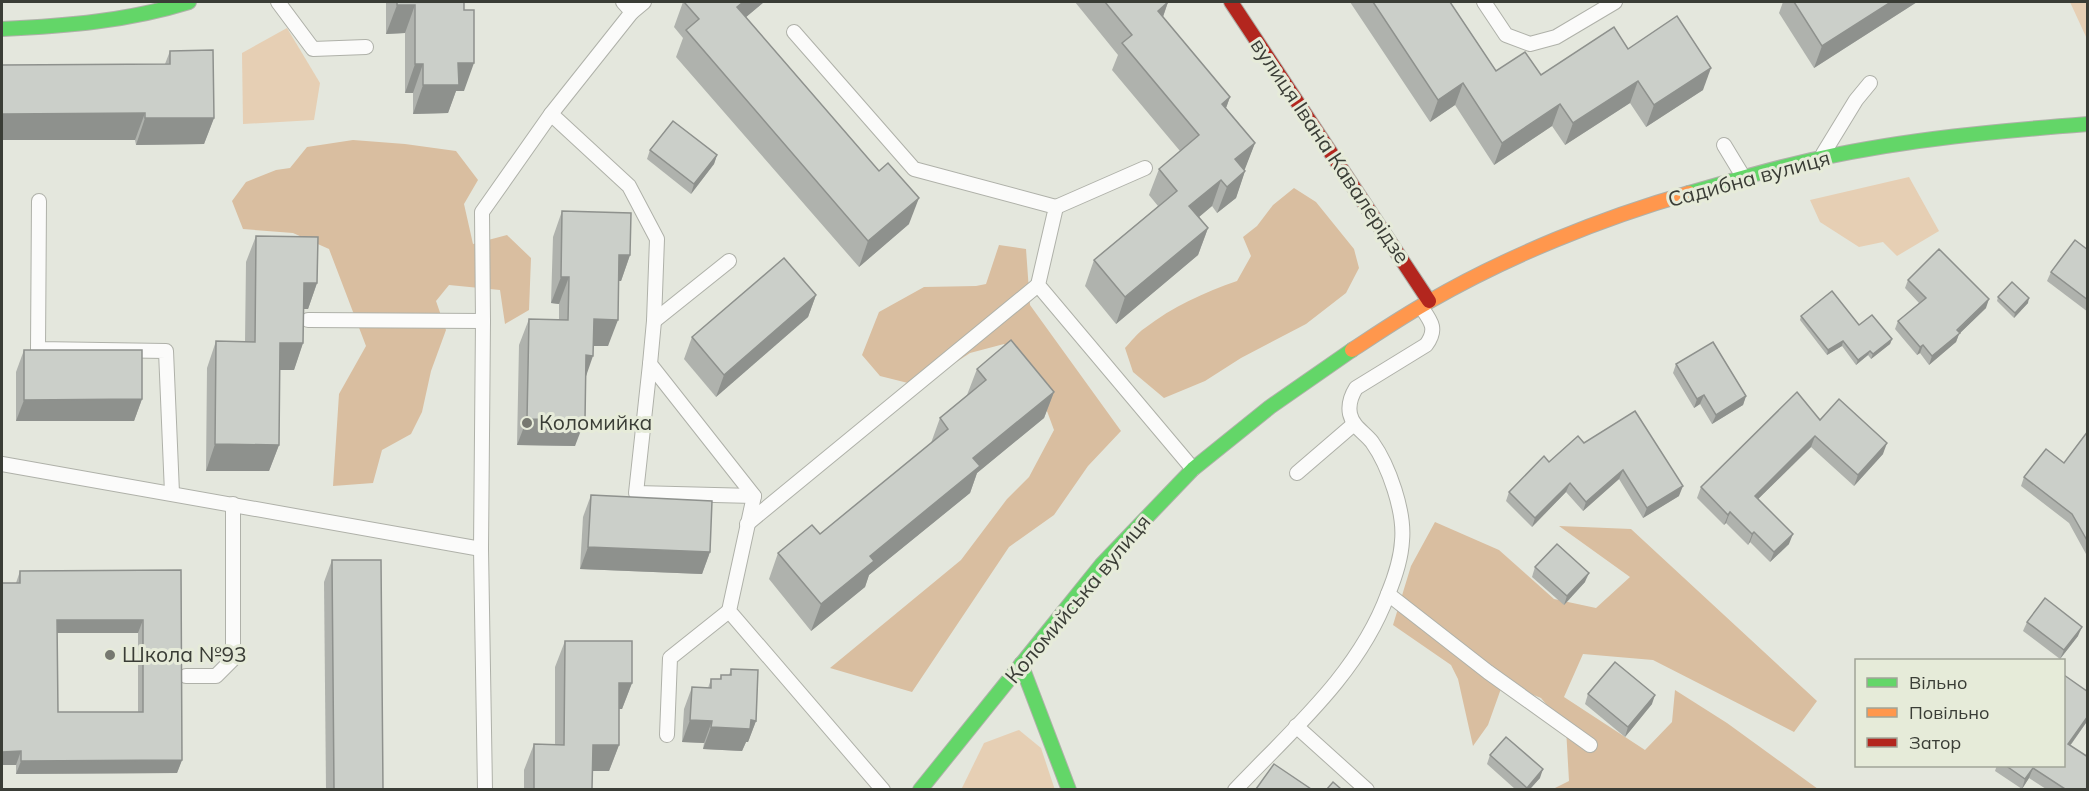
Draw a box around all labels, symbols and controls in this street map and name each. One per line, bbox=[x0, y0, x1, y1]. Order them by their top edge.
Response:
street label: вулиця Івана Кавалерідзе bbox=[1246, 33, 1416, 268]
street label: Садибна вулиця bbox=[1665, 144, 1833, 212]
place label: Коломийка bbox=[539, 409, 652, 435]
marker: Коломийка bbox=[520, 416, 534, 430]
street label: Коломийська вулиця bbox=[999, 509, 1156, 688]
place label: Школа №93 bbox=[122, 641, 247, 667]
marker: Школа №93 bbox=[103, 648, 117, 662]
legend bbox=[1855, 659, 2065, 767]
text: Вільно bbox=[1909, 671, 1967, 694]
text: Повільно bbox=[1909, 701, 1989, 724]
text: Затор bbox=[1909, 731, 1961, 754]

